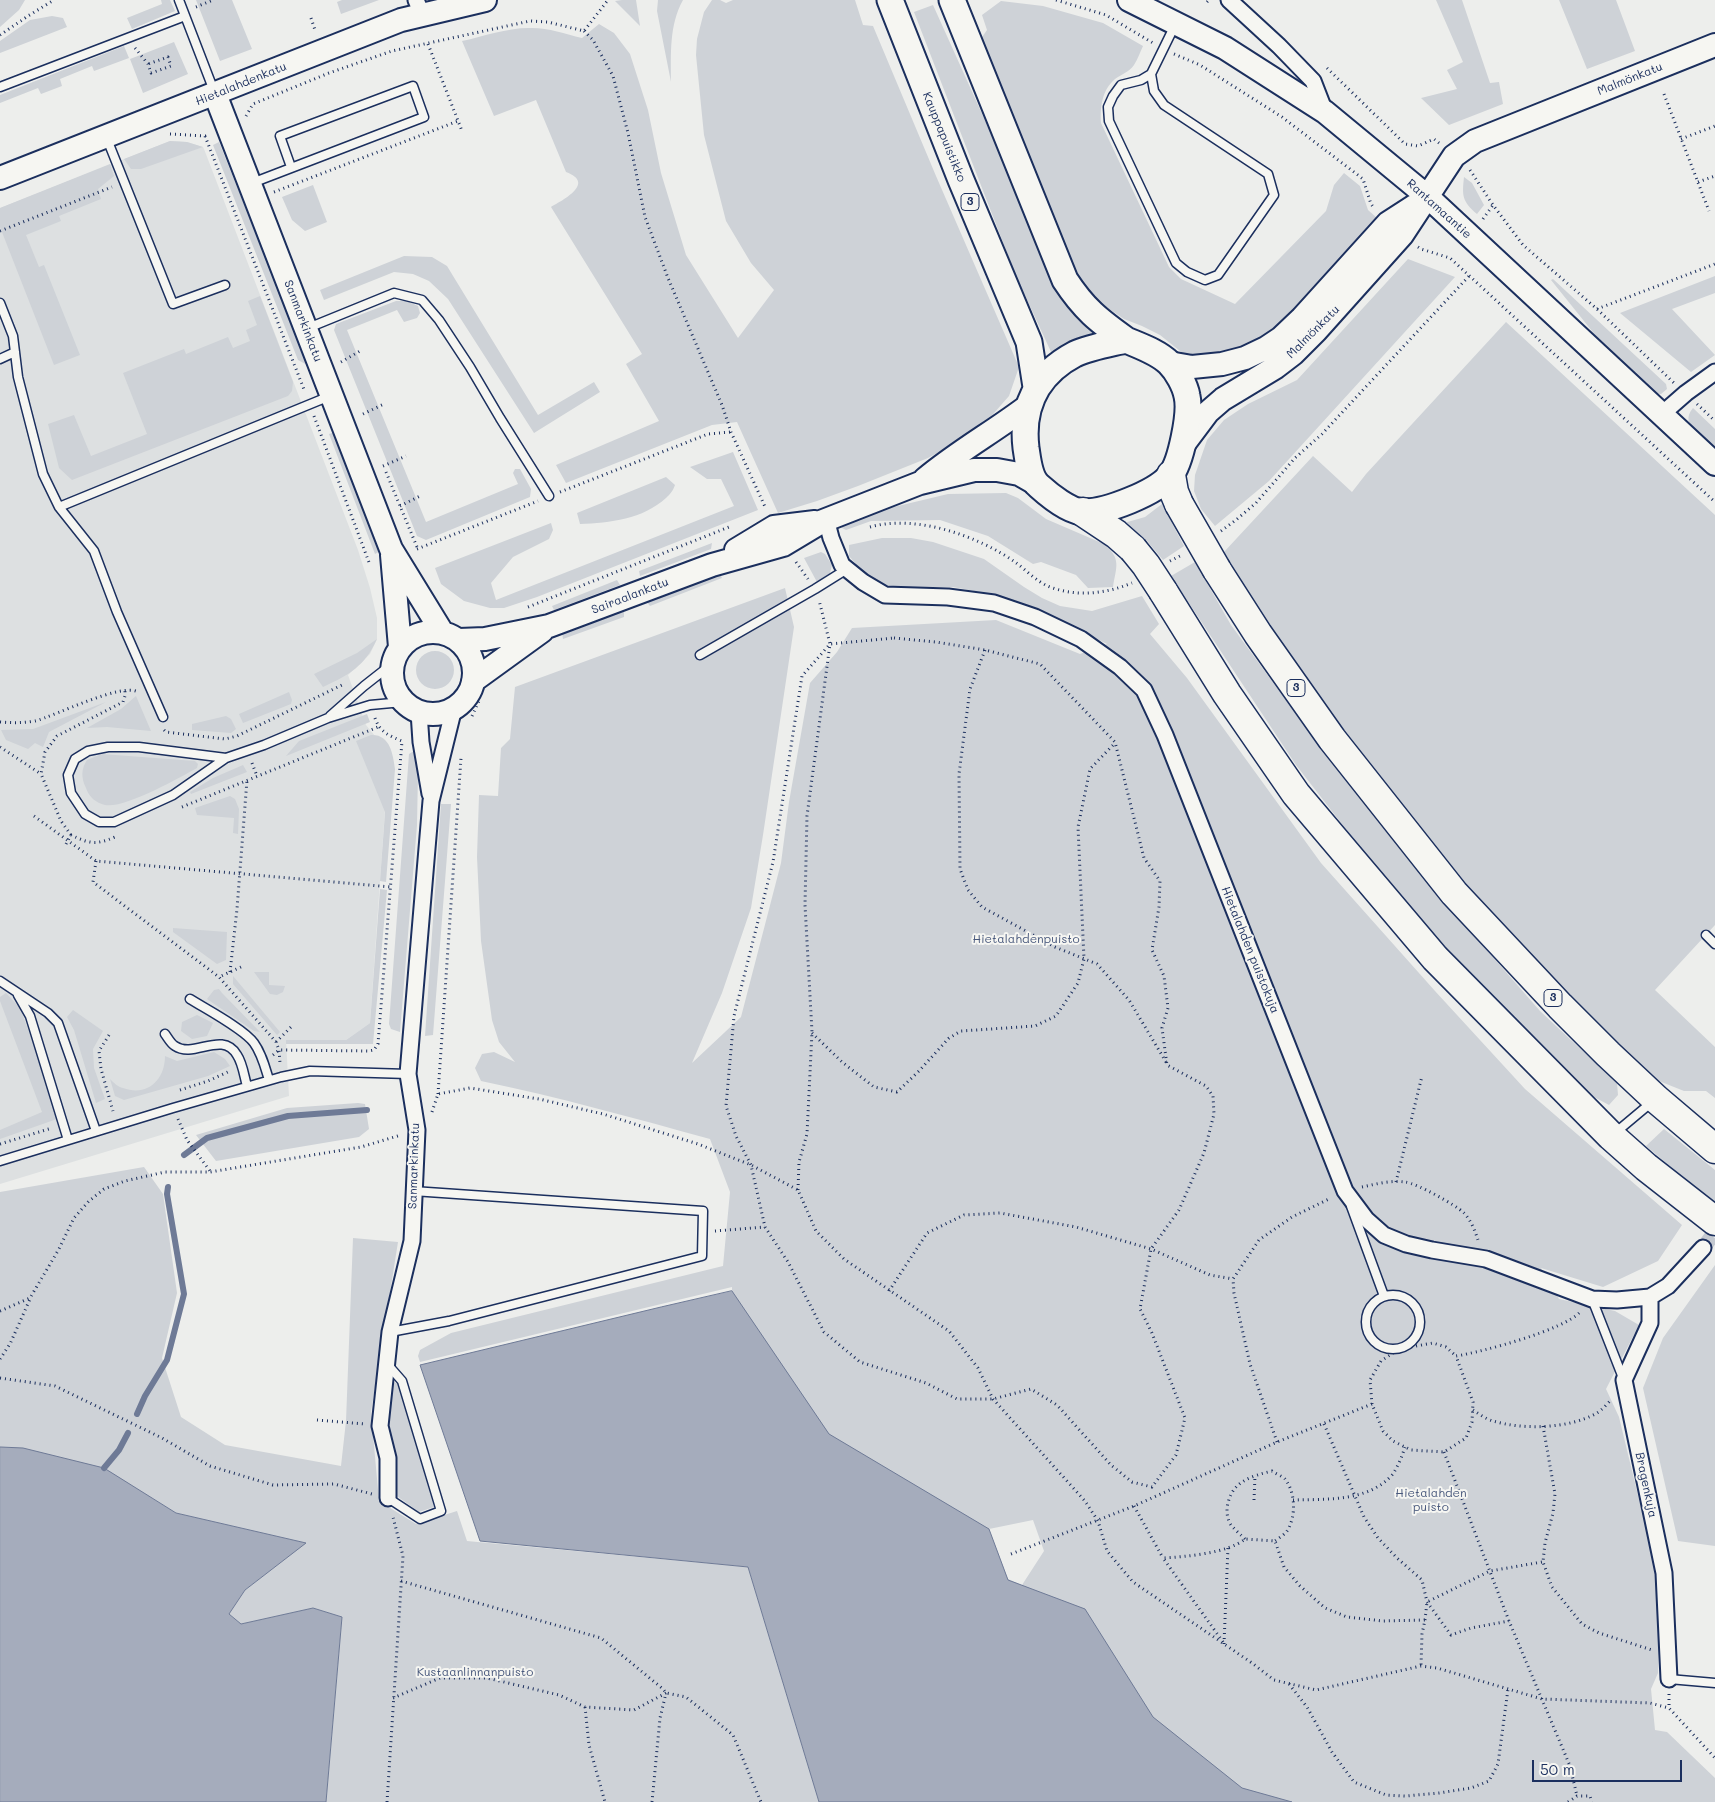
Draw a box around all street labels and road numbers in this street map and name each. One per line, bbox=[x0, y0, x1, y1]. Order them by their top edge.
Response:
street label: Hietalahdenkatu bbox=[193, 59, 289, 109]
street label: Malmönkatu bbox=[1595, 59, 1665, 99]
street label: Kauppapuistikko bbox=[919, 90, 969, 184]
street label: Rantamaantie bbox=[1404, 176, 1474, 242]
road number: 3 bbox=[961, 193, 979, 210]
street label: Sanmarkinkatu bbox=[281, 278, 325, 364]
street label: Malmönkatu bbox=[1283, 302, 1343, 362]
street label: Sairaalankatu bbox=[589, 575, 671, 617]
road number: 3 bbox=[1287, 680, 1305, 696]
street label: Hietalahden puistokuja bbox=[1218, 884, 1282, 1016]
road number: 3 bbox=[1544, 990, 1562, 1006]
street label: Sanmarkinkatu bbox=[405, 1123, 423, 1209]
street label: Bragenkuja bbox=[1632, 1451, 1660, 1519]

